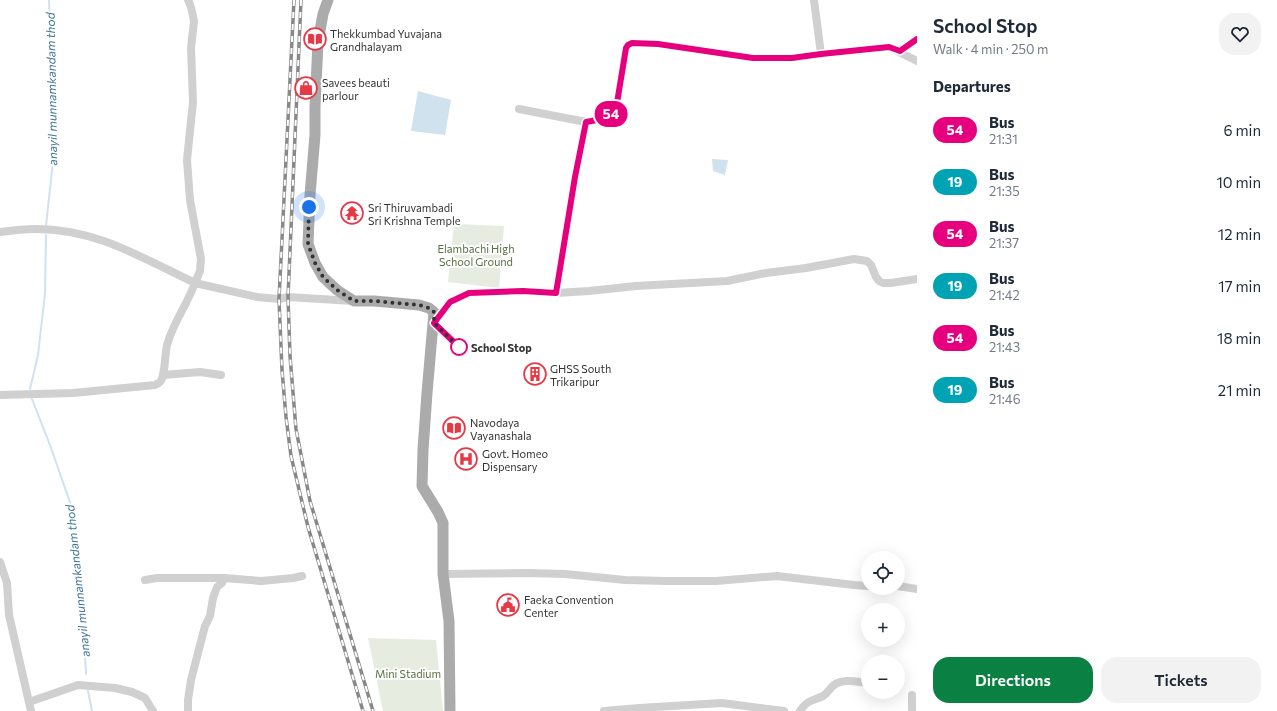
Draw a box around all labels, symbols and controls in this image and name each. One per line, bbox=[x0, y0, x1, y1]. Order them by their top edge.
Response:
water label: anayil munnamkandam thod bbox=[43, 11, 59, 166]
button: heart bbox=[1219, 13, 1261, 55]
text: School Stop bbox=[933, 14, 1038, 37]
library icon: Thekkumbad Yuvajana Grandhalayam bbox=[302, 26, 328, 52]
place label: Thekkumbad Yuvajana Grandhalayam bbox=[330, 27, 442, 53]
text: Walk · 4 min · 250 m bbox=[933, 41, 1048, 57]
shop icon: Savees beauti parlour bbox=[293, 75, 319, 101]
place label: Savees beauti parlour bbox=[322, 76, 390, 102]
text: Departures bbox=[933, 77, 1011, 95]
line badge: 54 bbox=[593, 101, 629, 127]
text: 54 bbox=[603, 105, 619, 122]
text: Bus bbox=[989, 113, 1014, 131]
text: 54 bbox=[947, 121, 963, 138]
text: 6 min bbox=[1223, 121, 1261, 139]
text: 21:31 bbox=[989, 131, 1018, 147]
text: Bus bbox=[989, 165, 1014, 183]
text: 19 bbox=[948, 173, 962, 190]
text: 10 min bbox=[1216, 173, 1261, 191]
text: 21:35 bbox=[989, 183, 1020, 199]
your location bbox=[299, 197, 319, 217]
temple icon: Sri Thiruvambadi Sri Krishna Temple bbox=[339, 200, 365, 226]
place label: Sri Thiruvambadi Sri Krishna Temple bbox=[368, 201, 461, 227]
text: Bus bbox=[989, 217, 1014, 235]
text: 54 bbox=[947, 225, 963, 242]
text: 12 min bbox=[1218, 225, 1261, 243]
text: 21:37 bbox=[989, 235, 1019, 251]
park label: Elambachi High School Ground bbox=[438, 242, 514, 268]
text: Bus bbox=[989, 269, 1014, 287]
text: 19 bbox=[948, 277, 962, 294]
text: 17 min bbox=[1218, 277, 1261, 295]
text: 21:42 bbox=[989, 287, 1020, 303]
text: Bus bbox=[989, 321, 1014, 339]
text: 54 bbox=[947, 329, 963, 346]
text: 18 min bbox=[1217, 329, 1261, 347]
marker: School Stop bbox=[450, 338, 468, 356]
text: 21:43 bbox=[989, 339, 1020, 355]
place label: School Stop bbox=[471, 341, 532, 354]
building icon: GHSS South Trikaripur bbox=[522, 361, 548, 387]
place label: GHSS South Trikaripur bbox=[550, 362, 611, 388]
text: Bus bbox=[989, 373, 1014, 391]
text: 19 bbox=[948, 381, 962, 398]
text: 21 min bbox=[1218, 381, 1261, 399]
text: 21:46 bbox=[989, 391, 1021, 407]
library icon: Navodaya Vayanashala bbox=[441, 415, 467, 441]
place label: Navodaya Vayanashala bbox=[470, 416, 532, 442]
hospital icon: Govt. Homeo Dispensary bbox=[453, 446, 479, 472]
place label: Govt. Homeo Dispensary bbox=[482, 447, 549, 473]
water label: anayil munnamkandam thod bbox=[62, 503, 92, 658]
map controls bbox=[861, 551, 905, 699]
button: locate bbox=[861, 551, 905, 595]
public building icon: Faeka Convention Center bbox=[495, 592, 521, 618]
place label: Faeka Convention Center bbox=[524, 593, 614, 619]
button: + bbox=[861, 603, 905, 647]
button: − bbox=[861, 655, 905, 699]
button: Directions bbox=[933, 657, 1093, 703]
button: Tickets bbox=[1101, 657, 1261, 703]
park label: Mini Stadium bbox=[375, 667, 441, 680]

